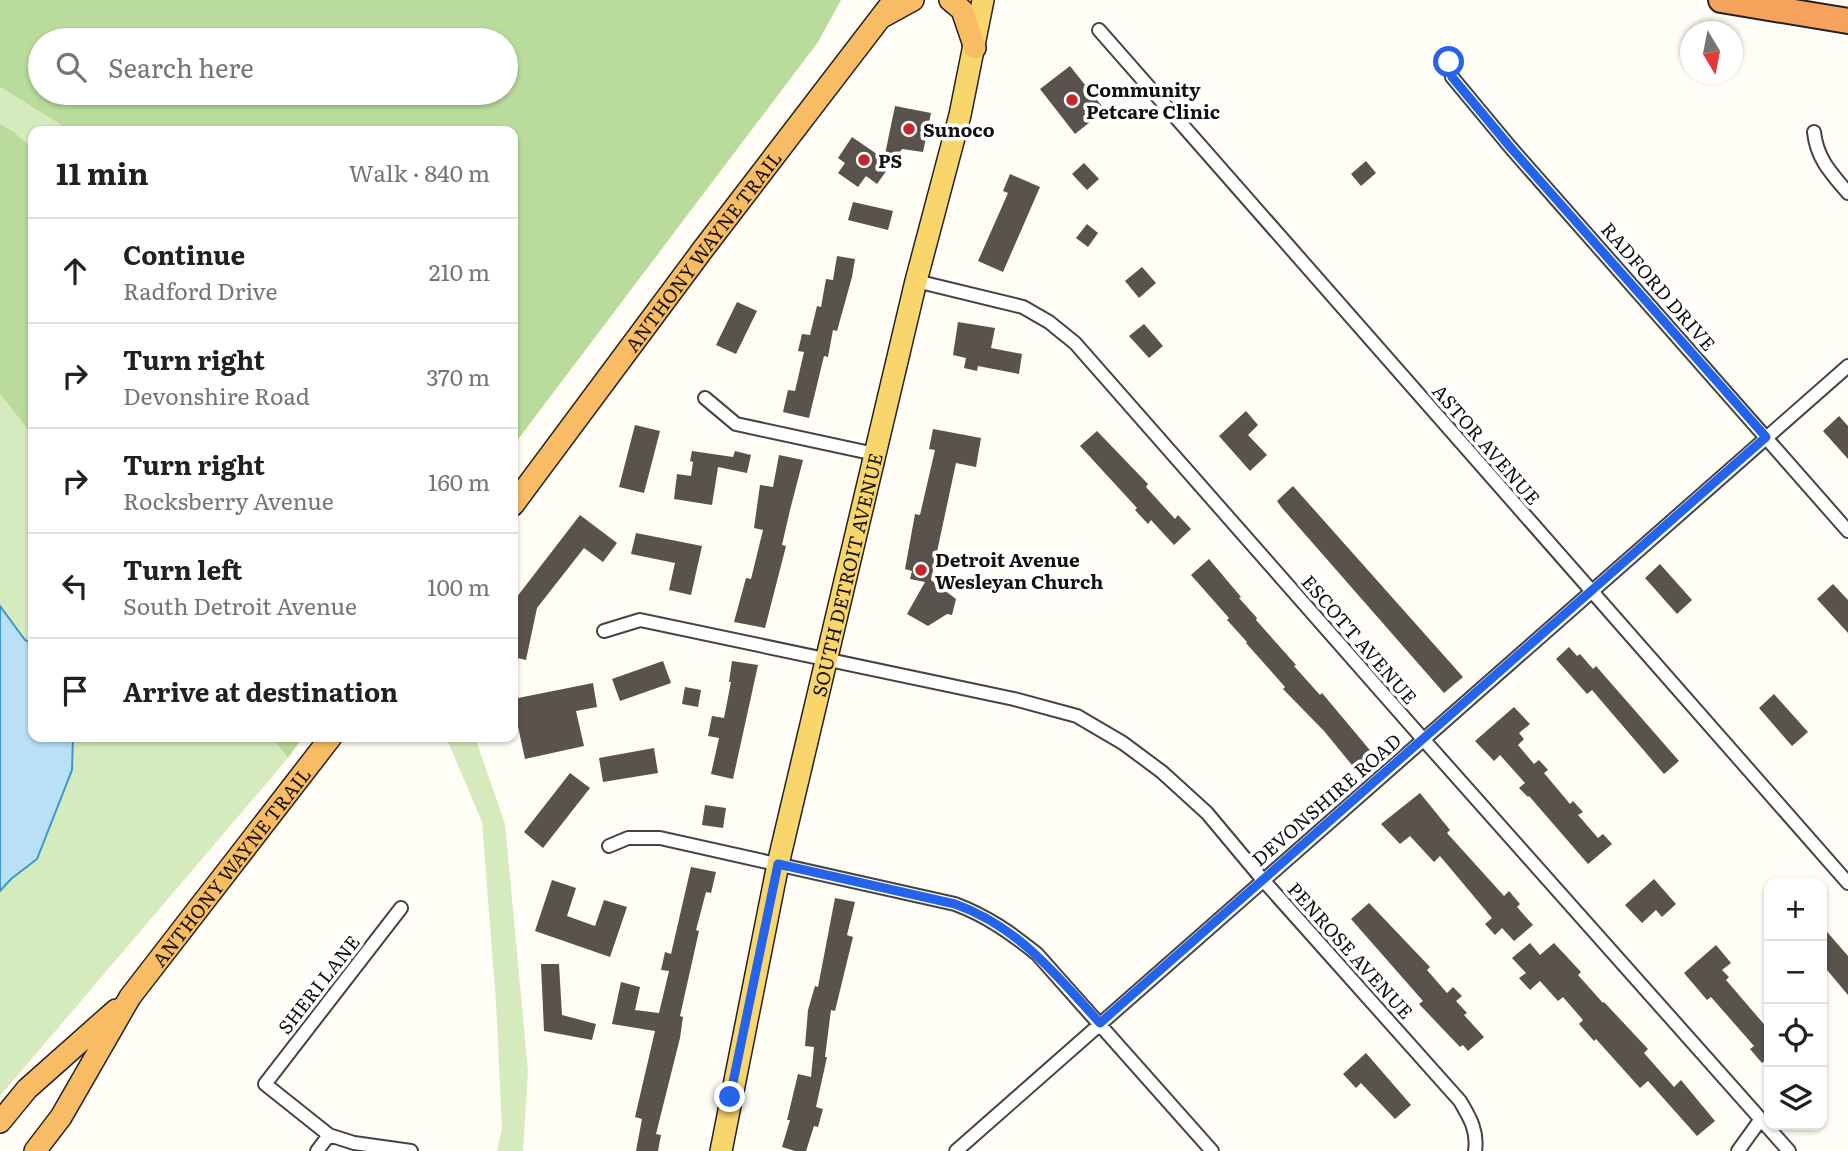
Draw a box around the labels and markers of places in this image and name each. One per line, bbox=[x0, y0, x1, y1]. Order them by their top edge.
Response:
place label: Community Petcare Clinic bbox=[1086, 75, 1220, 125]
marker: Community Petcare Clinic bbox=[1064, 92, 1080, 108]
place label: Sunoco bbox=[923, 115, 995, 143]
marker: Sunoco bbox=[901, 121, 917, 137]
place label: PS bbox=[878, 146, 902, 174]
marker: PS bbox=[856, 152, 872, 168]
place label: Detroit Avenue Wesleyan Church bbox=[935, 545, 1103, 595]
marker: Detroit Avenue Wesleyan Church bbox=[913, 562, 929, 578]

